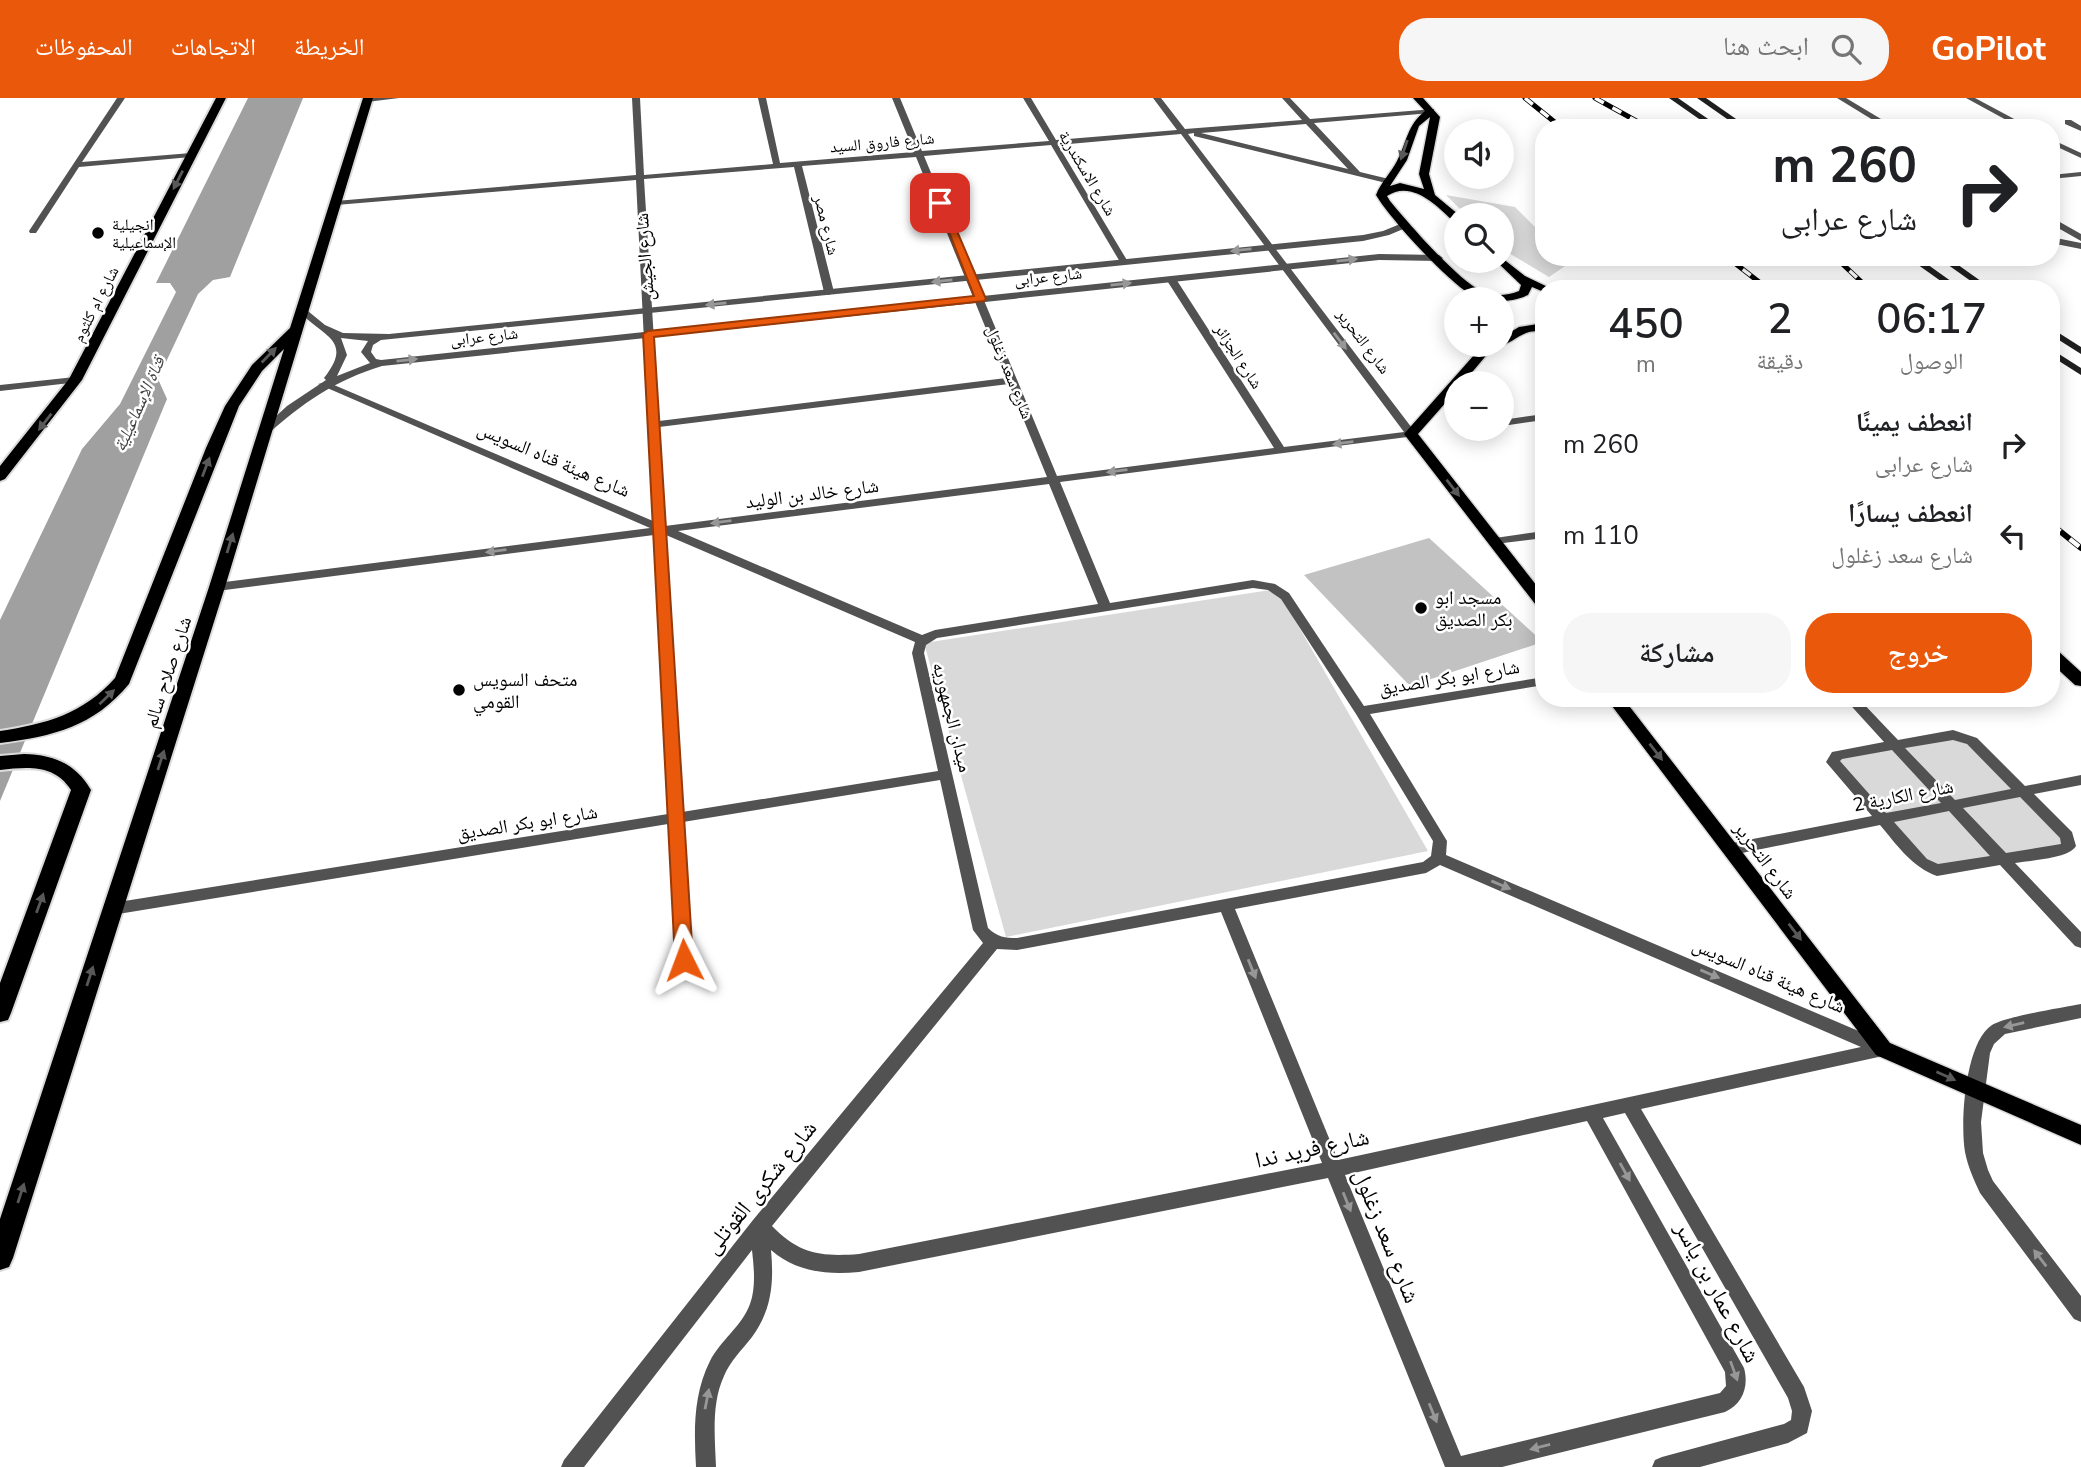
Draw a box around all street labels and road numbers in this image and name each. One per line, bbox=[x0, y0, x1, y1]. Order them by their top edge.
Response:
street label: شارع فاروق السيد bbox=[829, 127, 935, 159]
street label: شارع الاسكندرية bbox=[1053, 127, 1121, 220]
street label: شارع مصر bbox=[808, 192, 844, 257]
street label: شارع الجيش bbox=[629, 212, 661, 302]
street label: شارع عرابى bbox=[1013, 262, 1083, 292]
street label: شارع ام كلثوم bbox=[67, 263, 124, 346]
street label: شارع التحرير bbox=[1331, 304, 1395, 379]
street label: شارع الجزائر bbox=[1208, 319, 1267, 393]
street label: شارع عرابى bbox=[449, 322, 519, 352]
street label: شارع سعد زغلول bbox=[980, 323, 1038, 422]
street label: شارع هيئة قناه السويس bbox=[473, 416, 634, 504]
street label: شارع خالد بن الوليد bbox=[744, 473, 880, 515]
street label: شارع صلاح سالم bbox=[138, 613, 198, 731]
street label: شارع ابو بكر الصديق bbox=[1377, 654, 1521, 702]
street label: ميدان الجمهوريه bbox=[926, 659, 978, 775]
street label: شارع الكارية 2 bbox=[1851, 774, 1956, 818]
street label: شارع ابو بكر الصديق bbox=[455, 799, 599, 847]
street label: شارع التحرير bbox=[1727, 816, 1803, 905]
street label: شارع هيئة قناه السويس bbox=[1688, 932, 1849, 1020]
street label: شارع شكرى القوتلى bbox=[697, 1114, 824, 1261]
street label: شارع فريد ندا bbox=[1252, 1121, 1372, 1176]
street label: شارع سعد زغلول bbox=[1346, 1165, 1427, 1308]
street label: شارع عمار بن ياسر bbox=[1667, 1216, 1768, 1368]

